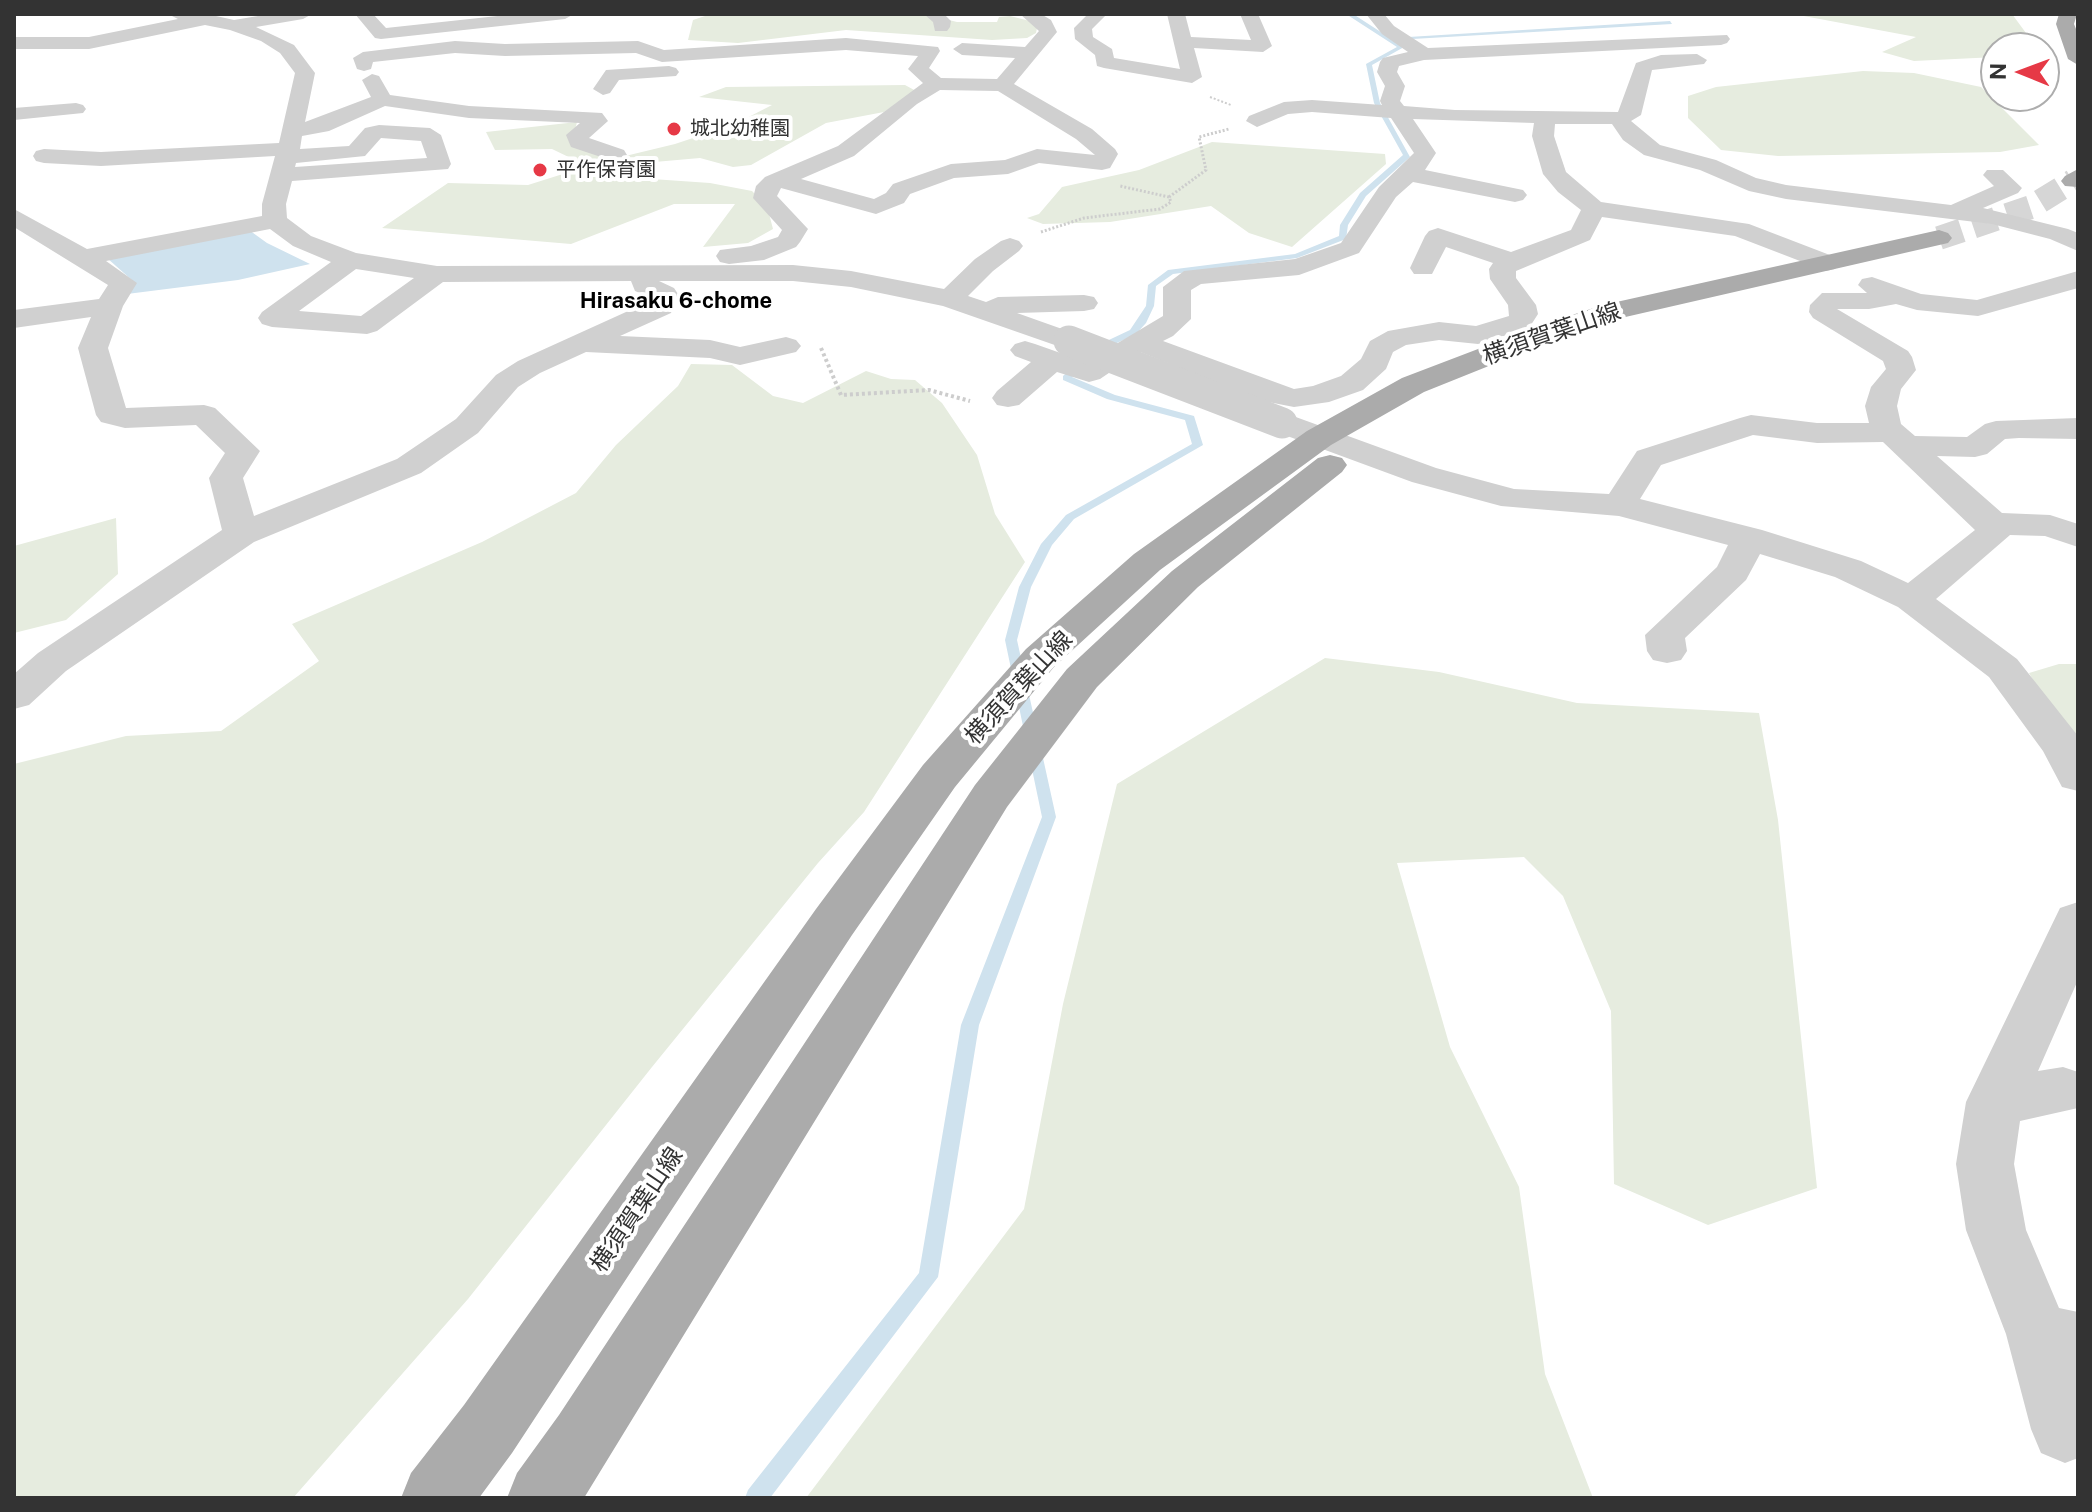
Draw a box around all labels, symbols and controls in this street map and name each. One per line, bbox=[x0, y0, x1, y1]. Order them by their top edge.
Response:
north arrow bbox=[1980, 32, 2060, 112]
text: N bbox=[1985, 63, 2011, 80]
place label: 城北幼稚園 bbox=[690, 117, 790, 141]
marker: 城北幼稚園 bbox=[665, 120, 683, 138]
place label: 平作保育園 bbox=[556, 158, 656, 182]
marker: 平作保育園 bbox=[531, 161, 549, 179]
district label: Hirasaku 6-chome bbox=[580, 288, 772, 314]
street label: 横須賀葉山線 bbox=[1479, 297, 1625, 371]
street label: 横須賀葉山線 bbox=[959, 626, 1079, 750]
street label: 横須賀葉山線 bbox=[585, 1142, 689, 1278]

